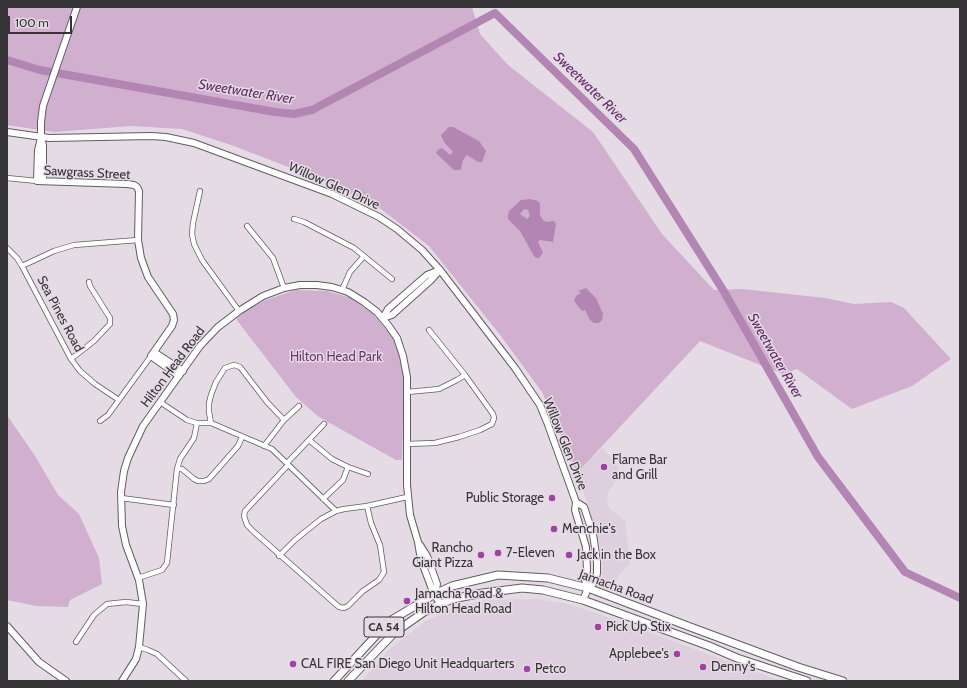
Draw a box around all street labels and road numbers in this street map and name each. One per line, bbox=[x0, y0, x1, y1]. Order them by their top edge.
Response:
street label: Willow Glen Drive bbox=[286, 159, 382, 213]
street label: Sawgrass Street bbox=[43, 163, 131, 183]
street label: Sea Pines Road bbox=[33, 273, 87, 355]
street label: Hilton Head Road bbox=[138, 324, 208, 410]
street label: Willow Glen Drive bbox=[539, 396, 591, 492]
street label: Jamacha Road bbox=[577, 566, 655, 608]
road number: CA 54 bbox=[364, 617, 404, 637]

